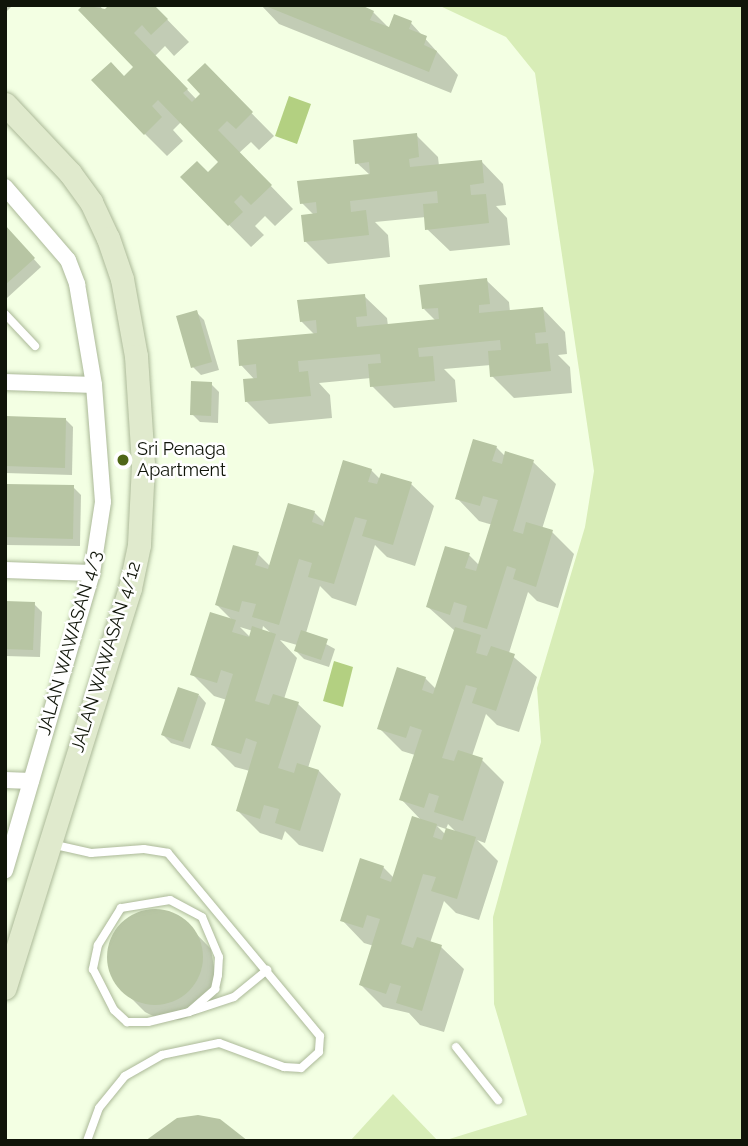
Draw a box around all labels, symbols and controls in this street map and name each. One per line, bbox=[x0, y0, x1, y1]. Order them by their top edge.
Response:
place label: Sri Penaga Apartment bbox=[137, 439, 226, 482]
marker: Sri Penaga Apartment bbox=[115, 452, 131, 468]
street label: JALAN WAWASAN 4/3 bbox=[33, 548, 107, 738]
street label: JALAN WAWASAN 4/12 bbox=[67, 559, 145, 755]

